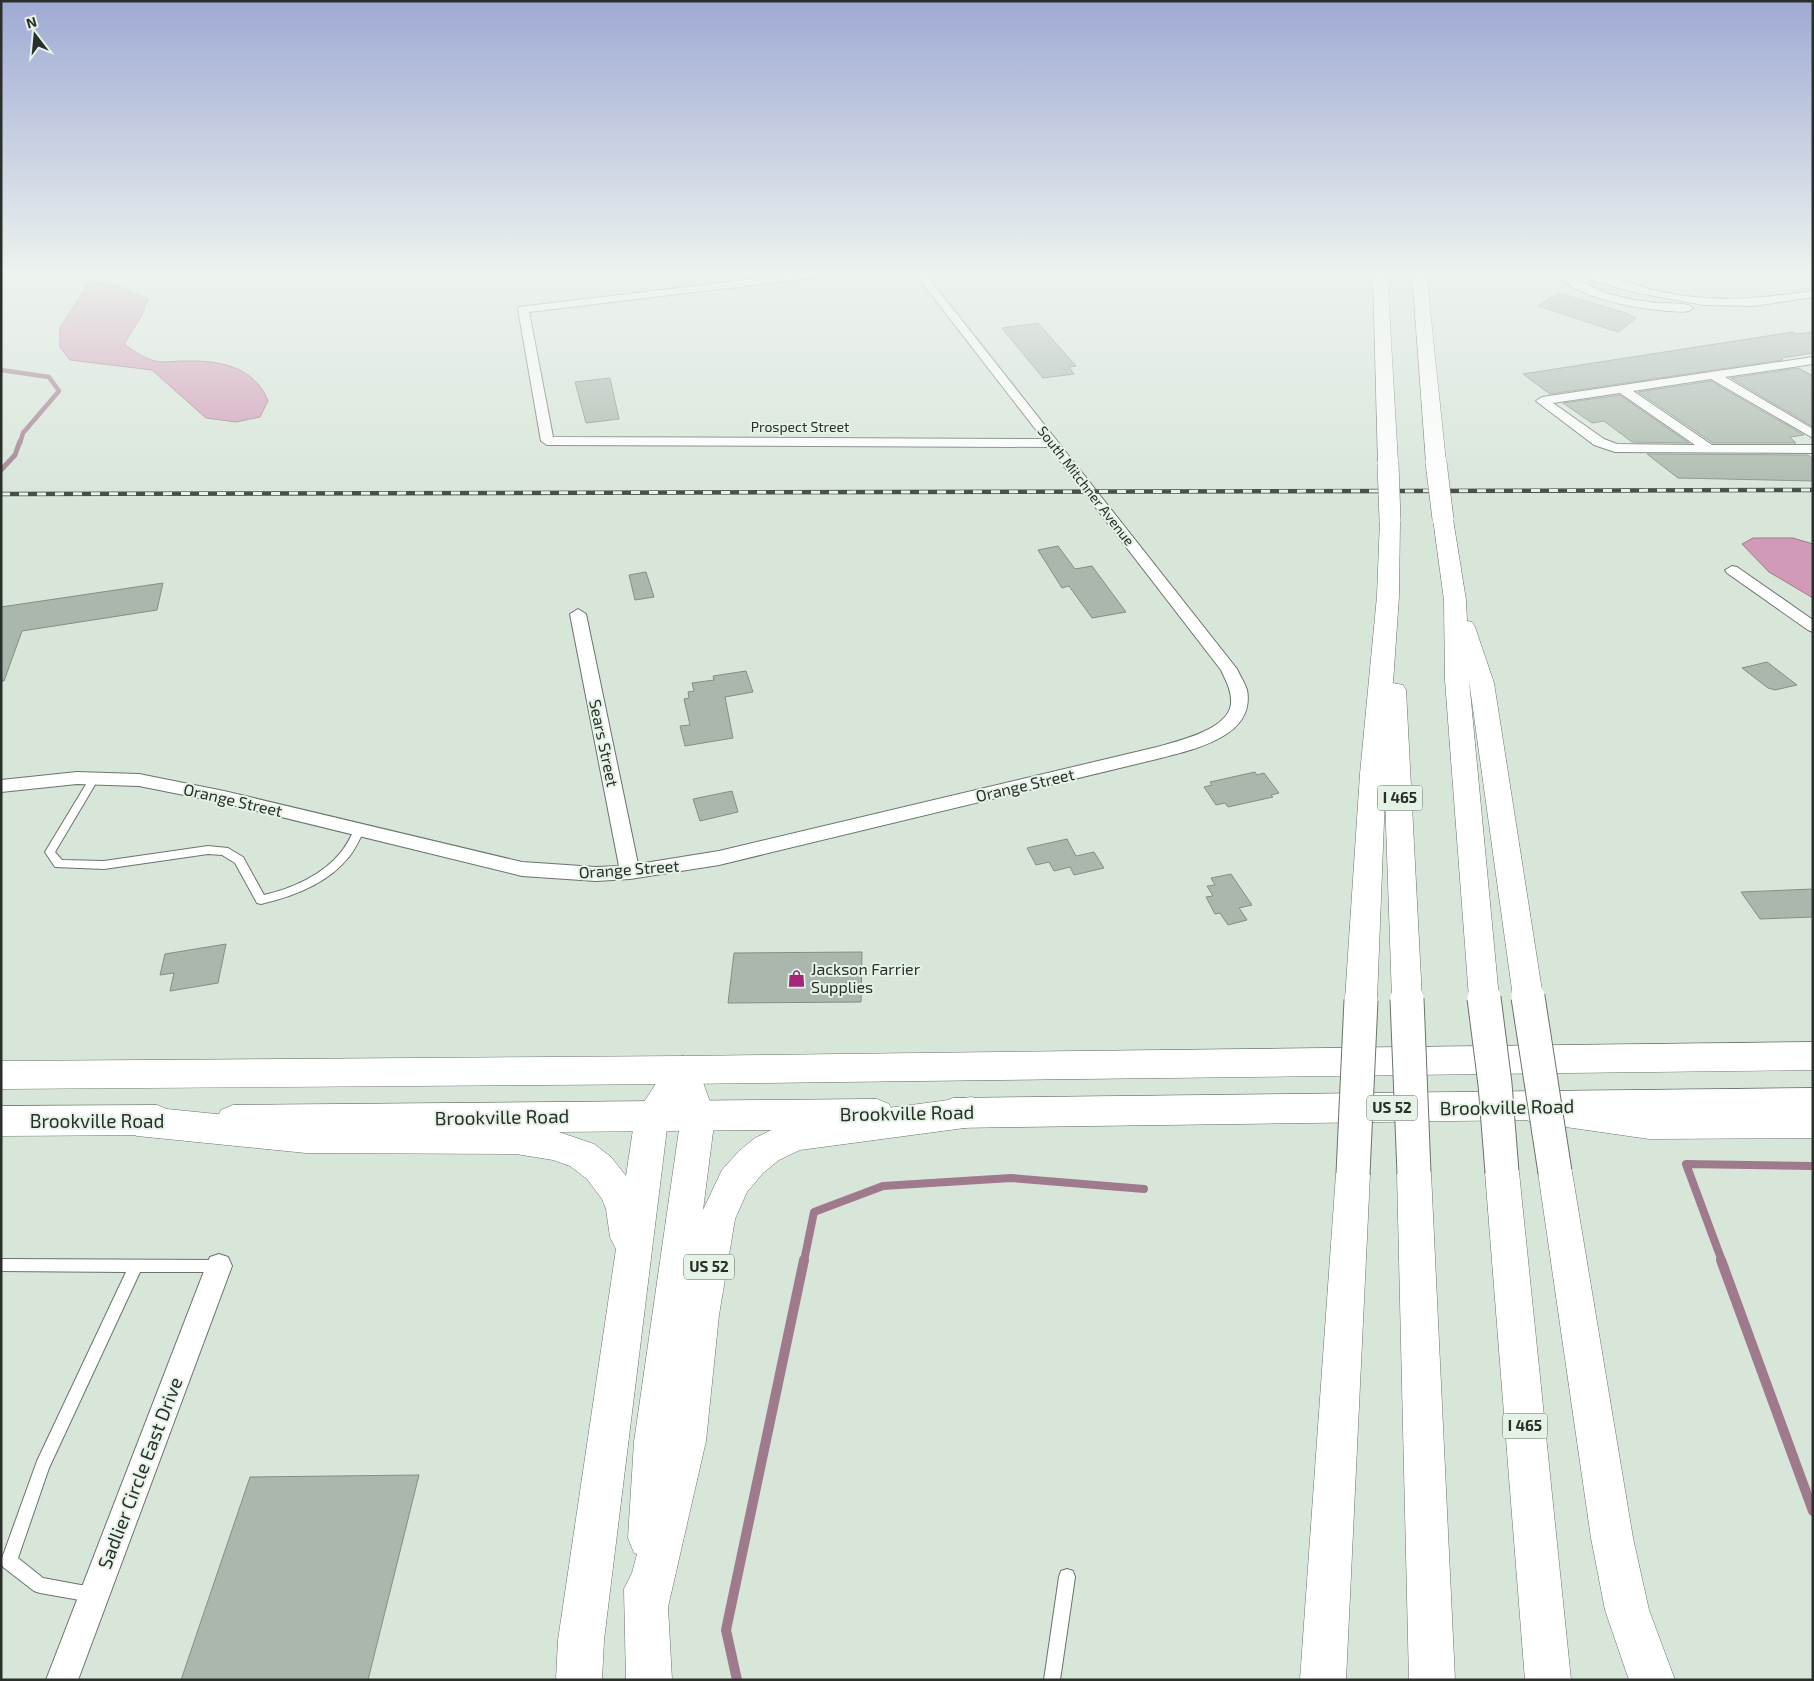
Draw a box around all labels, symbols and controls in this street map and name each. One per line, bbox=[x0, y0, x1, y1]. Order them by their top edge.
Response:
north arrow bbox=[10, 10, 60, 60]
text: N bbox=[24, 12, 38, 32]
street label: Prospect Street bbox=[751, 418, 849, 435]
street label: South Mitchner Avenue bbox=[1034, 422, 1138, 549]
street label: Sears Street bbox=[586, 697, 623, 788]
street label: Orange Street bbox=[974, 764, 1076, 805]
street label: Orange Street bbox=[182, 779, 284, 820]
road number: I 465 bbox=[1378, 786, 1422, 810]
street label: Orange Street bbox=[578, 856, 680, 881]
place label: Jackson Farrier Supplies bbox=[811, 959, 921, 996]
shop icon: Jackson Farrier Supplies bbox=[787, 968, 807, 988]
street label: Brookville Road bbox=[1439, 1094, 1575, 1119]
road number: US 52 bbox=[1367, 1096, 1417, 1120]
street label: Brookville Road bbox=[839, 1100, 975, 1125]
street label: Brookville Road bbox=[434, 1104, 570, 1129]
street label: Brookville Road bbox=[30, 1109, 164, 1132]
road number: US 52 bbox=[684, 1254, 734, 1280]
street label: Sadlier Circle East Drive bbox=[92, 1374, 187, 1572]
road number: I 465 bbox=[1502, 1414, 1548, 1438]

